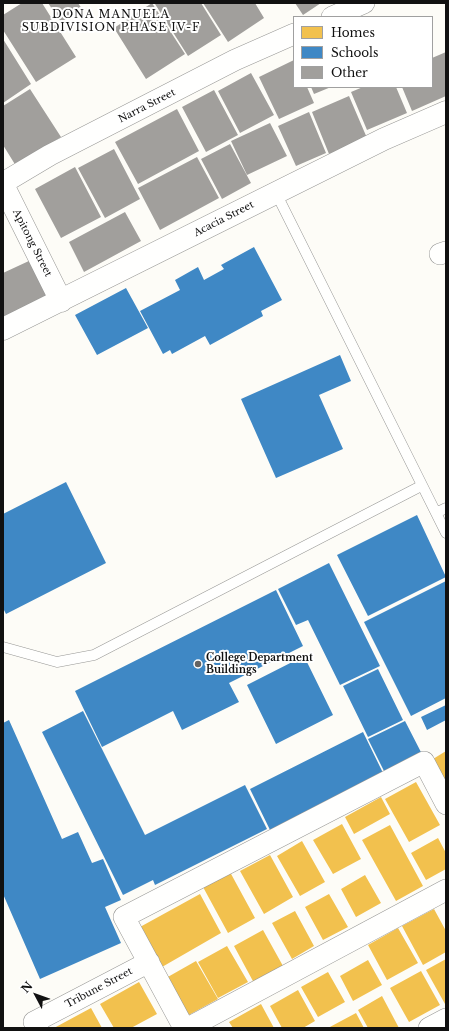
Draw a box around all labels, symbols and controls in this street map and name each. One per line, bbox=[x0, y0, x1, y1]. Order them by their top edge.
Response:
district label: DONA MANUELA SUBDIVISION PHASE IV-F bbox=[22, 8, 200, 34]
legend bbox=[293, 16, 433, 88]
text: Homes bbox=[331, 25, 375, 40]
text: Schools bbox=[331, 45, 378, 60]
text: Other bbox=[331, 65, 368, 80]
street label: Narra Street bbox=[117, 87, 177, 125]
street label: Acacia Street bbox=[192, 199, 256, 239]
street label: Apitong Street bbox=[10, 207, 54, 279]
place label: College Department Buildings bbox=[206, 652, 313, 676]
marker: College Department Buildings bbox=[193, 659, 203, 669]
street label: Tribune Street bbox=[63, 965, 135, 1011]
north arrow bbox=[16, 975, 56, 1015]
text: N bbox=[18, 979, 36, 996]

